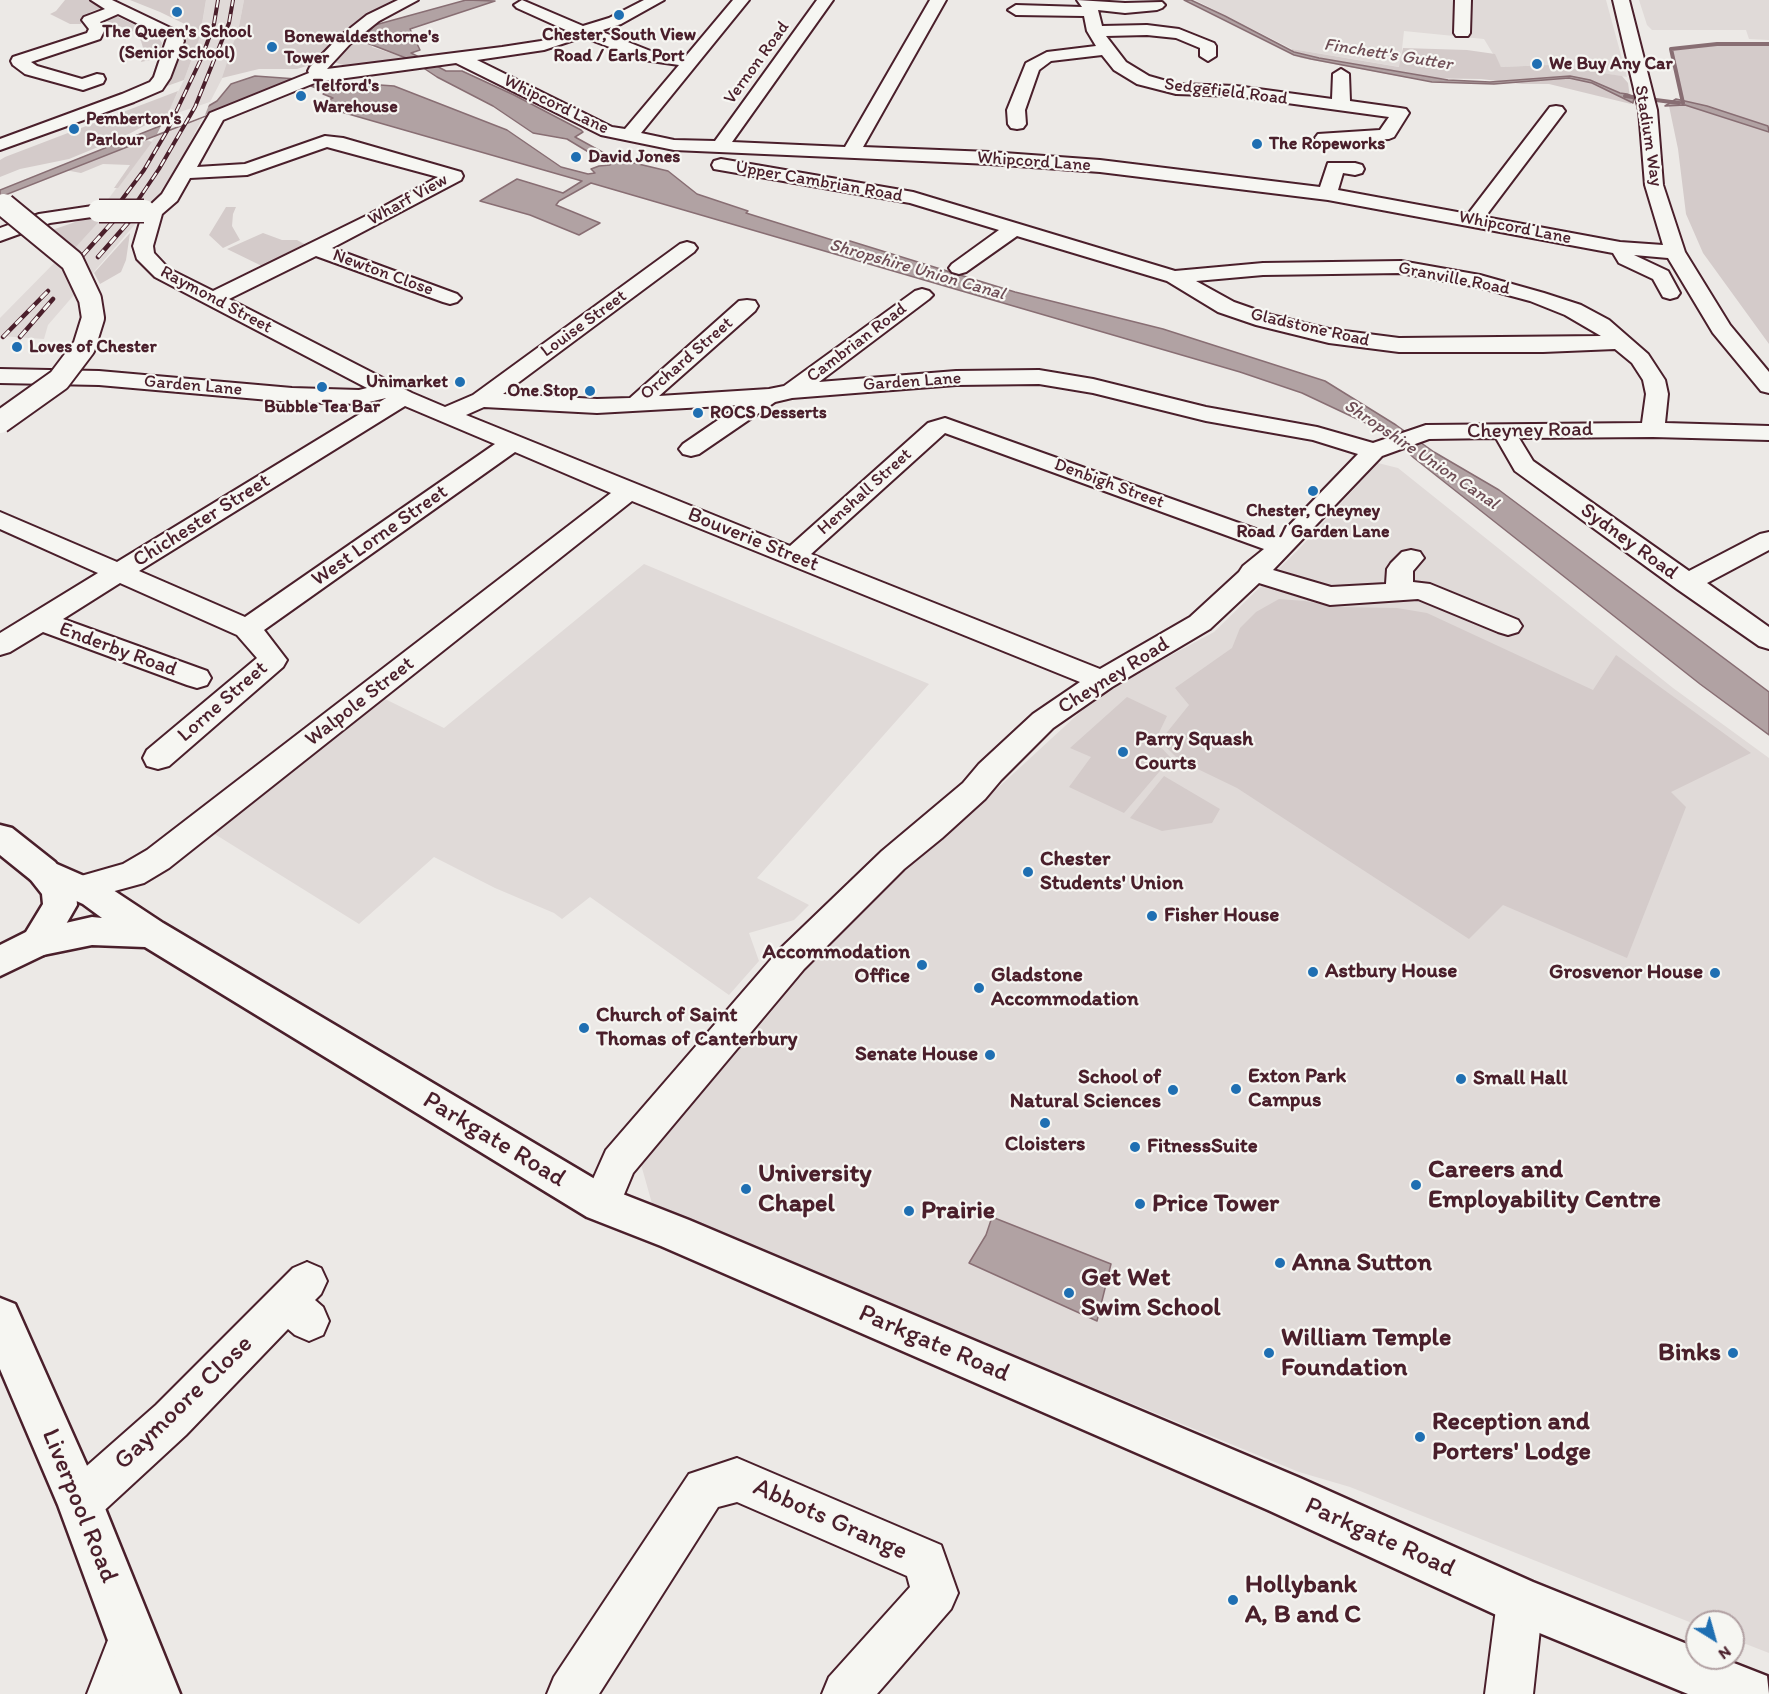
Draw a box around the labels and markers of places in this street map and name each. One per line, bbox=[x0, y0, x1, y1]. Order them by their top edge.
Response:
marker: The Queen's School (Senior School) bbox=[170, 5, 184, 19]
marker: Chester, South View Road / Earls Port bbox=[612, 8, 626, 22]
place label: The Queen's School (Senior School) bbox=[102, 21, 252, 63]
place label: Chester, South View Road / Earls Port bbox=[542, 24, 696, 66]
place label: Bonewaldesthorne's Tower bbox=[284, 26, 439, 68]
marker: Bonewaldesthorne's Tower bbox=[265, 40, 279, 54]
place label: We Buy Any Car bbox=[1549, 53, 1673, 75]
marker: We Buy Any Car bbox=[1530, 57, 1544, 71]
place label: Telford's Warehouse bbox=[313, 75, 398, 118]
marker: Telford's Warehouse bbox=[294, 89, 308, 103]
place label: Pemberton's Parlour bbox=[86, 108, 181, 150]
marker: Pemberton's Parlour bbox=[67, 122, 81, 136]
place label: The Ropeworks bbox=[1269, 133, 1385, 155]
marker: The Ropeworks bbox=[1250, 137, 1264, 151]
place label: David Jones bbox=[588, 146, 680, 168]
marker: David Jones bbox=[569, 150, 583, 164]
place label: Loves of Chester bbox=[29, 336, 157, 358]
marker: Loves of Chester bbox=[10, 340, 24, 354]
place label: Unimarket bbox=[366, 371, 448, 393]
marker: Unimarket bbox=[453, 375, 467, 389]
marker: Bubble Tea Bar bbox=[315, 380, 329, 394]
place label: One Stop bbox=[507, 380, 578, 402]
marker: One Stop bbox=[583, 384, 597, 398]
place label: Bubble Tea Bar bbox=[264, 396, 380, 418]
place label: ROCS Desserts bbox=[710, 402, 827, 424]
marker: ROCS Desserts bbox=[691, 406, 705, 420]
marker: Chester, Cheyney Road / Garden Lane bbox=[1306, 484, 1320, 498]
place label: Chester, Cheyney Road / Garden Lane bbox=[1236, 500, 1390, 542]
place label: Parry Squash Courts bbox=[1135, 727, 1253, 777]
marker: Parry Squash Courts bbox=[1116, 745, 1130, 759]
place label: Chester Students' Union bbox=[1040, 847, 1183, 897]
marker: Chester Students' Union bbox=[1021, 865, 1035, 879]
place label: Fisher House bbox=[1164, 903, 1279, 929]
marker: Fisher House bbox=[1145, 909, 1159, 923]
place label: Accommodation Office bbox=[762, 940, 910, 990]
marker: Accommodation Office bbox=[915, 958, 929, 972]
place label: Astbury House bbox=[1325, 959, 1457, 985]
place label: Grosvenor House bbox=[1549, 960, 1703, 986]
place label: Gladstone Accommodation bbox=[991, 963, 1139, 1013]
marker: Astbury House bbox=[1306, 965, 1320, 979]
marker: Grosvenor House bbox=[1708, 966, 1722, 980]
marker: Gladstone Accommodation bbox=[972, 981, 986, 995]
place label: Church of Saint Thomas of Canterbury bbox=[596, 1003, 797, 1053]
marker: Church of Saint Thomas of Canterbury bbox=[577, 1021, 591, 1035]
place label: Senate House bbox=[855, 1042, 978, 1068]
marker: Senate House bbox=[983, 1048, 997, 1062]
place label: Exton Park Campus bbox=[1248, 1064, 1346, 1114]
place label: School of Natural Sciences bbox=[1010, 1065, 1161, 1115]
place label: Small Hall bbox=[1473, 1066, 1567, 1092]
marker: Small Hall bbox=[1454, 1072, 1468, 1086]
marker: Exton Park Campus bbox=[1229, 1082, 1243, 1096]
marker: School of Natural Sciences bbox=[1166, 1083, 1180, 1097]
marker: Cloisters bbox=[1038, 1116, 1052, 1130]
place label: Cloisters bbox=[1005, 1132, 1085, 1158]
place label: FitnessSuite bbox=[1147, 1134, 1258, 1160]
marker: FitnessSuite bbox=[1128, 1140, 1142, 1154]
place label: Careers and Employability Centre bbox=[1428, 1154, 1661, 1216]
place label: University Chapel bbox=[758, 1158, 871, 1220]
marker: Careers and Employability Centre bbox=[1409, 1178, 1423, 1192]
marker: University Chapel bbox=[739, 1182, 753, 1196]
place label: Price Tower bbox=[1152, 1188, 1279, 1220]
place label: Prairie bbox=[921, 1195, 995, 1227]
marker: Price Tower bbox=[1133, 1197, 1147, 1211]
marker: Prairie bbox=[902, 1204, 916, 1218]
place label: Anna Sutton bbox=[1292, 1247, 1432, 1279]
marker: Anna Sutton bbox=[1273, 1256, 1287, 1270]
place label: Get Wet Swim School bbox=[1081, 1262, 1221, 1324]
marker: Get Wet Swim School bbox=[1062, 1286, 1076, 1300]
place label: William Temple Foundation bbox=[1281, 1322, 1451, 1384]
place label: Binks bbox=[1658, 1337, 1721, 1369]
marker: William Temple Foundation bbox=[1262, 1346, 1276, 1360]
marker: Binks bbox=[1726, 1346, 1740, 1360]
place label: Reception and Porters' Lodge bbox=[1432, 1406, 1591, 1468]
marker: Reception and Porters' Lodge bbox=[1413, 1430, 1427, 1444]
place label: Hollybank A, B and C bbox=[1245, 1569, 1361, 1630]
marker: Hollybank A, B and C bbox=[1226, 1593, 1240, 1607]

